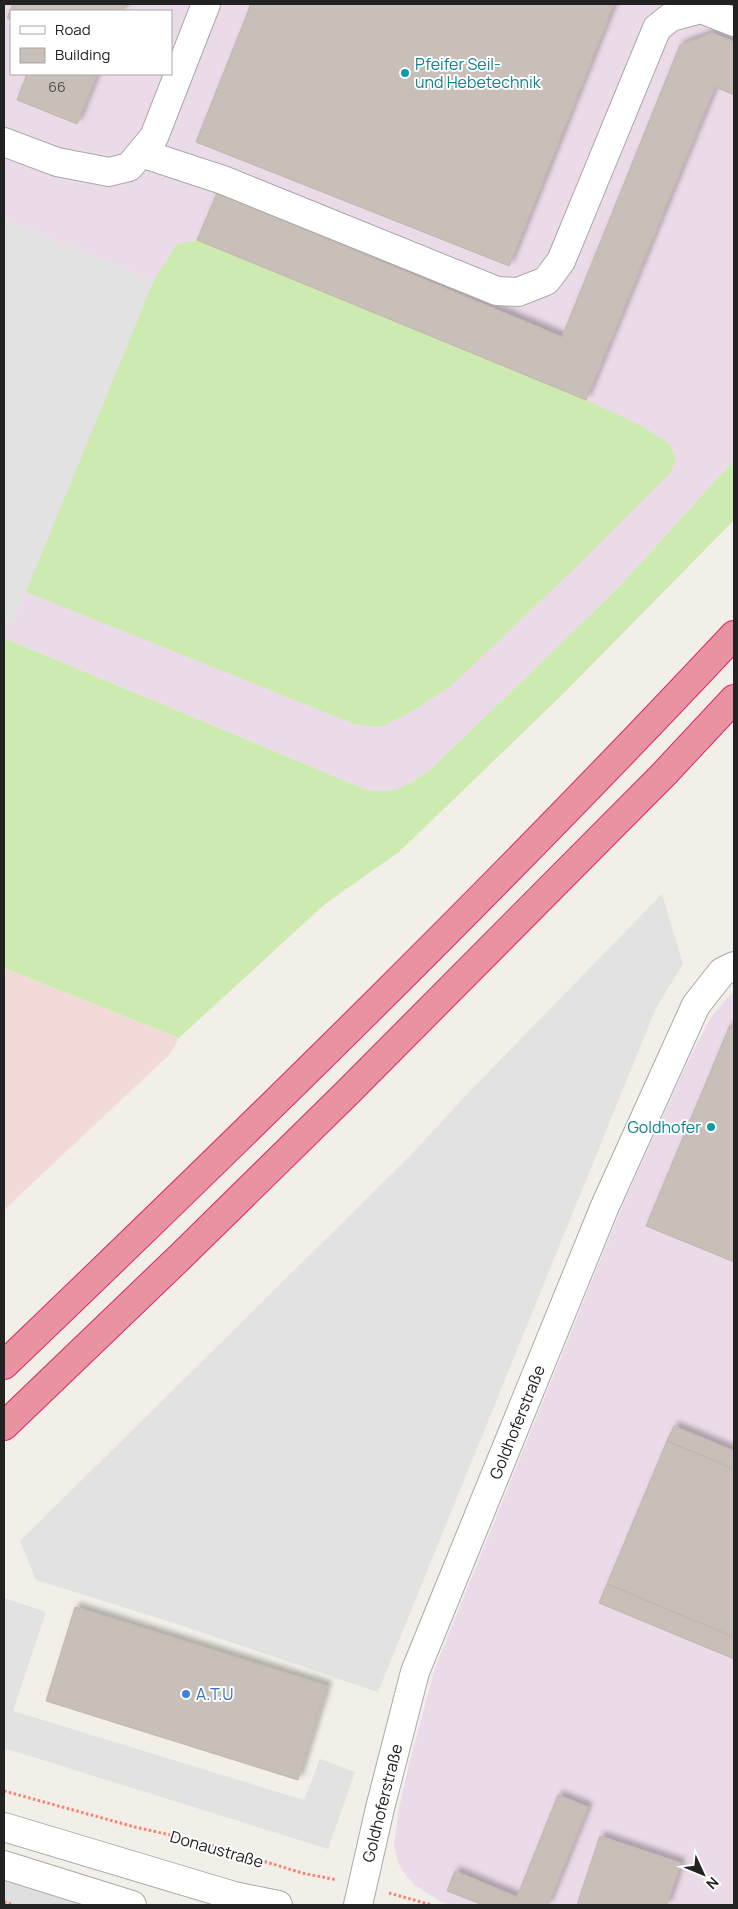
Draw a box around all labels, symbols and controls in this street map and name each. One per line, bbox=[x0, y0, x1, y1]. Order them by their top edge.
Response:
legend bbox=[10, 10, 172, 75]
text: Road bbox=[55, 19, 91, 40]
text: Building bbox=[55, 44, 110, 65]
place label: Pfeifer Seil- und Hebetechnik bbox=[415, 53, 542, 93]
marker: Pfeifer Seil- und Hebetechnik bbox=[399, 67, 411, 79]
house number: 66 bbox=[48, 77, 66, 96]
place label: Goldhofer bbox=[628, 1116, 701, 1138]
marker: Goldhofer bbox=[705, 1121, 717, 1133]
street label: Goldhoferstraße bbox=[484, 1362, 550, 1482]
place label: A.T.U bbox=[196, 1683, 233, 1705]
marker: A.T.U bbox=[180, 1688, 192, 1700]
street label: Goldhoferstraße bbox=[357, 1742, 407, 1864]
street label: Donaustraße bbox=[168, 1825, 266, 1873]
north arrow bbox=[678, 1849, 728, 1899]
text: N bbox=[702, 1873, 723, 1894]

